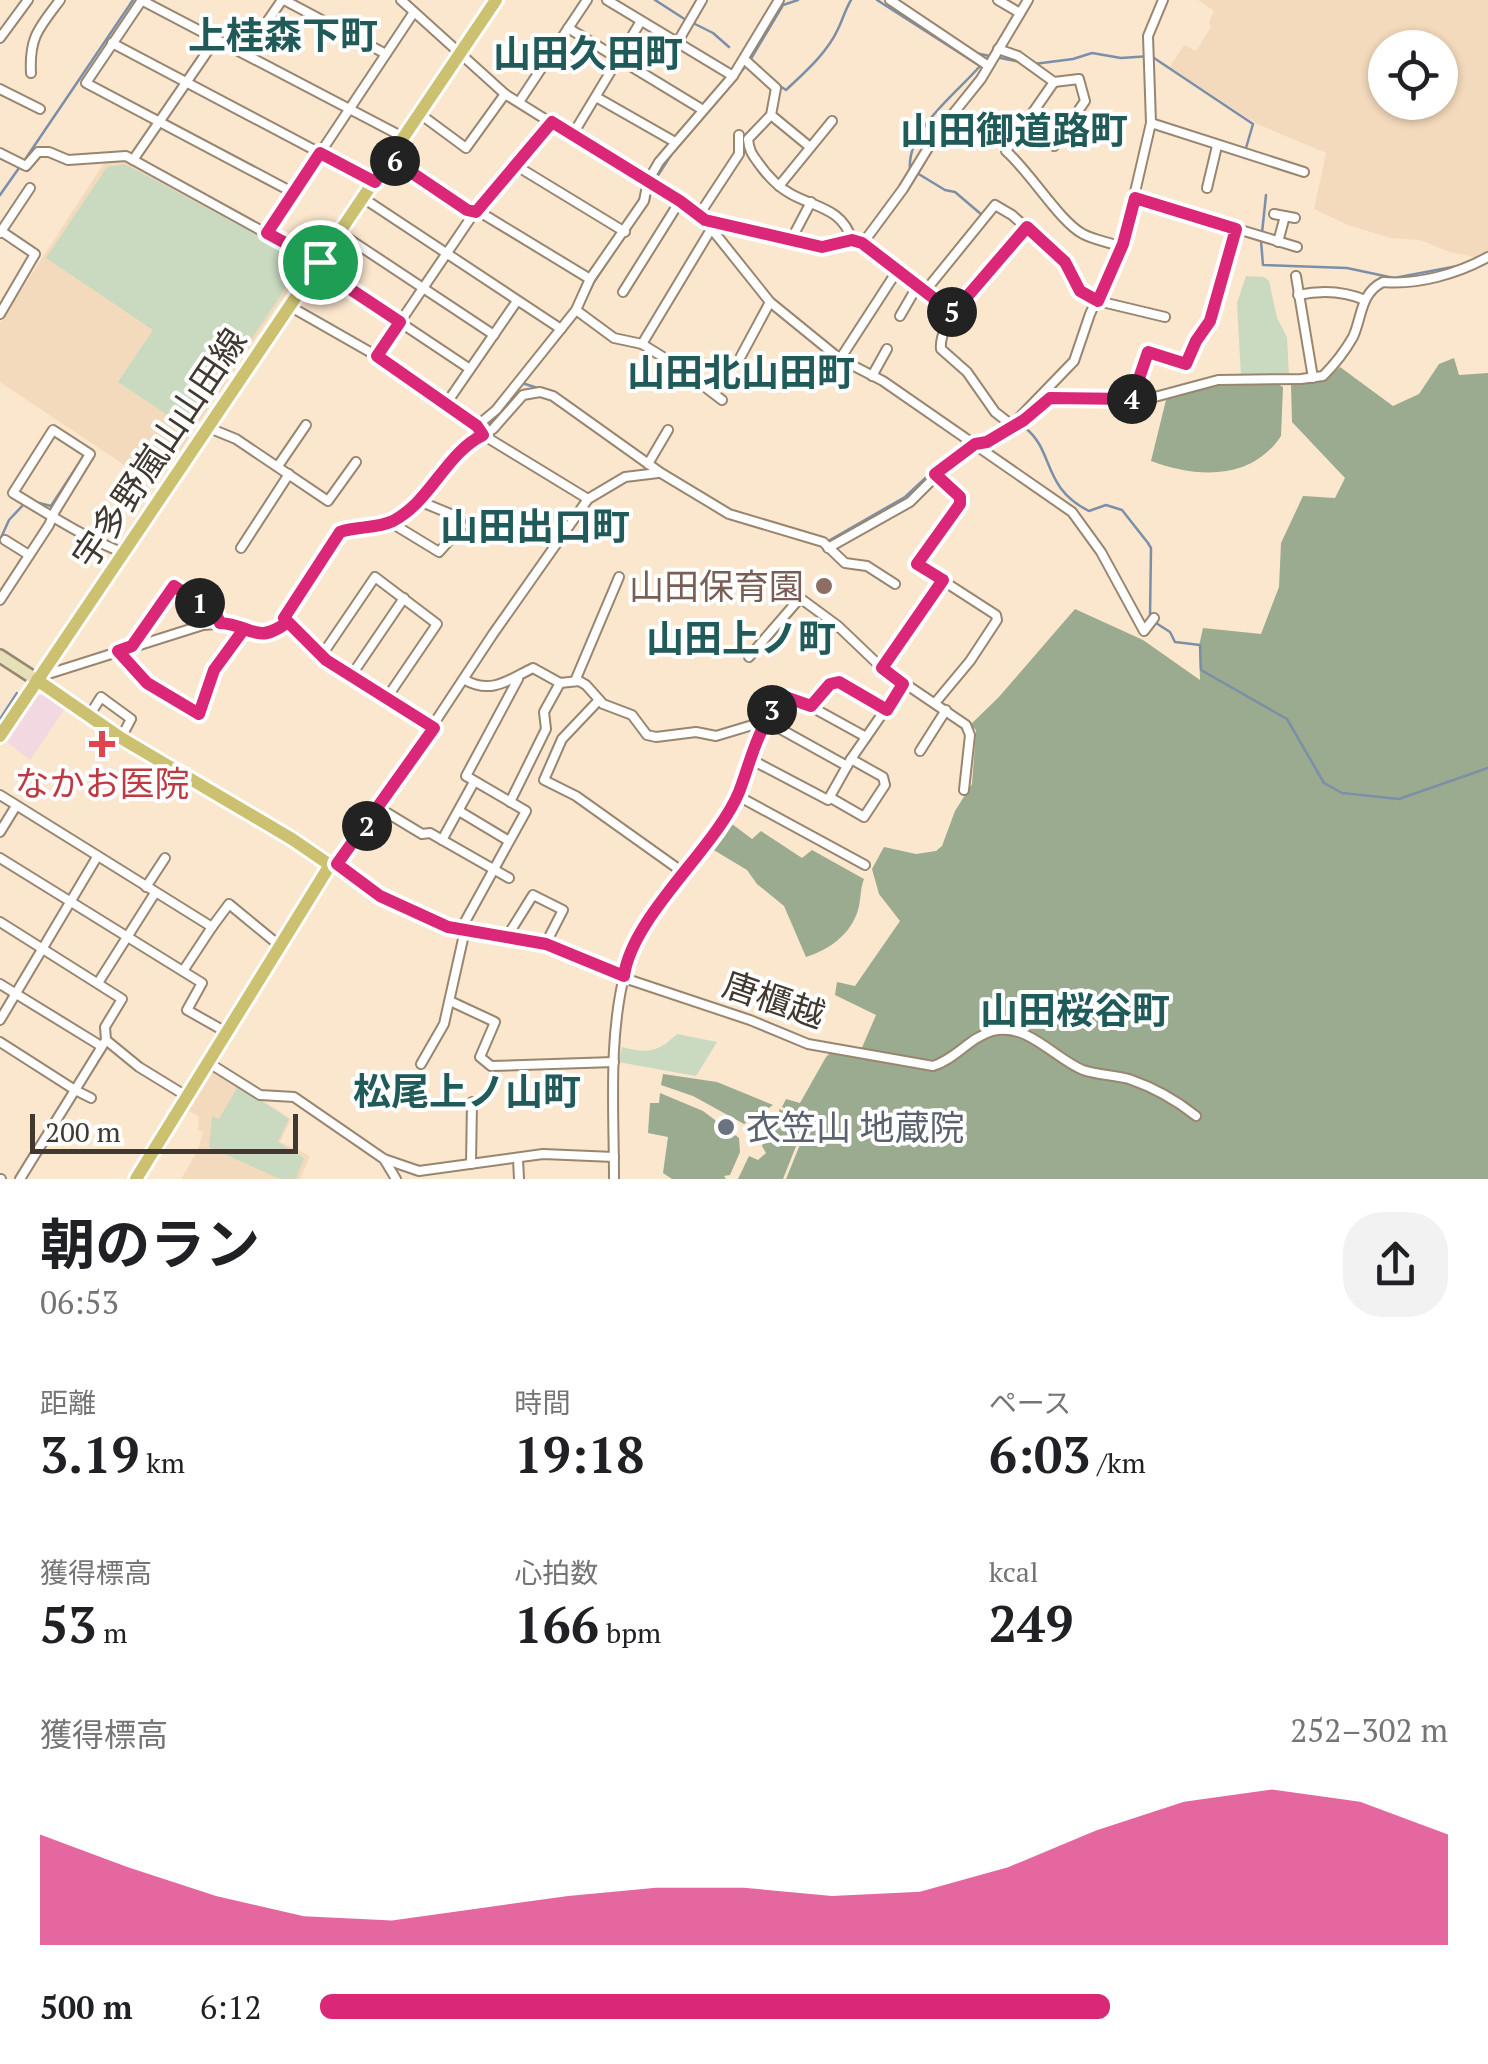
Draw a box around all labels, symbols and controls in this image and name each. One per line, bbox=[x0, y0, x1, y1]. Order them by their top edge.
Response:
district label: 上桂森下町 bbox=[188, 10, 378, 60]
district label: 山田久田町 bbox=[493, 28, 683, 78]
map controls bbox=[1368, 30, 1458, 120]
button: locate bbox=[1368, 30, 1458, 120]
district label: 山田御道路町 bbox=[900, 105, 1128, 155]
pin: 6 bbox=[370, 136, 420, 186]
text: 6 bbox=[387, 142, 403, 179]
pin bbox=[278, 220, 363, 305]
icon: arrive bbox=[293, 235, 348, 290]
pin: 5 bbox=[927, 287, 977, 337]
text: 5 bbox=[944, 293, 960, 330]
street label: 宇多野嵐山山田線 bbox=[62, 319, 256, 577]
district label: 山田北山田町 bbox=[627, 347, 855, 397]
pin: 4 bbox=[1107, 374, 1157, 424]
text: 4 bbox=[1124, 380, 1140, 417]
district label: 山田出口町 bbox=[440, 501, 630, 551]
place label: 山田保育園 bbox=[629, 563, 804, 609]
marker: 山田保育園 bbox=[813, 575, 835, 597]
pin: 1 bbox=[175, 578, 225, 628]
text: 1 bbox=[192, 584, 208, 621]
district label: 山田上ノ町 bbox=[646, 613, 836, 663]
pin: 3 bbox=[747, 685, 797, 735]
text: 3 bbox=[764, 691, 780, 728]
marker: なかお医院 bbox=[89, 731, 115, 757]
place label: なかお医院 bbox=[14, 760, 190, 806]
pin: 2 bbox=[342, 801, 392, 851]
text: 2 bbox=[359, 807, 375, 844]
street label: 唐櫃越 bbox=[717, 960, 831, 1038]
district label: 山田桜谷町 bbox=[980, 985, 1170, 1035]
district label: 松尾上ノ山町 bbox=[353, 1066, 581, 1116]
place label: 衣笠山 地蔵院 bbox=[746, 1104, 965, 1150]
scale bar bbox=[30, 1109, 298, 1154]
text: 200 m bbox=[45, 1113, 121, 1150]
marker: 衣笠山 地蔵院 bbox=[715, 1116, 737, 1138]
text: 朝のラン bbox=[40, 1207, 260, 1280]
button: share bbox=[1343, 1212, 1448, 1317]
text: 06:53 bbox=[40, 1281, 119, 1323]
text: 距離 bbox=[40, 1384, 96, 1421]
text: 時間 bbox=[514, 1384, 570, 1421]
text: ペース bbox=[989, 1384, 1071, 1421]
text: 3.19 bbox=[40, 1421, 140, 1487]
text: 19:18 bbox=[514, 1421, 644, 1487]
text: 6:03 bbox=[989, 1421, 1091, 1487]
text: km bbox=[140, 1444, 185, 1481]
text: /km bbox=[1091, 1444, 1146, 1481]
text: kcal bbox=[989, 1553, 1038, 1590]
text: 獲得標高 bbox=[40, 1554, 152, 1591]
text: 心拍数 bbox=[514, 1554, 598, 1591]
text: 249 bbox=[989, 1590, 1073, 1656]
text: 53 bbox=[40, 1591, 97, 1657]
text: 166 bbox=[514, 1591, 599, 1657]
text: m bbox=[97, 1614, 127, 1651]
text: bpm bbox=[599, 1614, 661, 1651]
text: 252–302 m bbox=[1290, 1709, 1448, 1751]
text: 獲得標高 bbox=[40, 1713, 168, 1755]
text: 500 m bbox=[40, 1986, 132, 2028]
text: 6:12 bbox=[200, 1986, 262, 2028]

